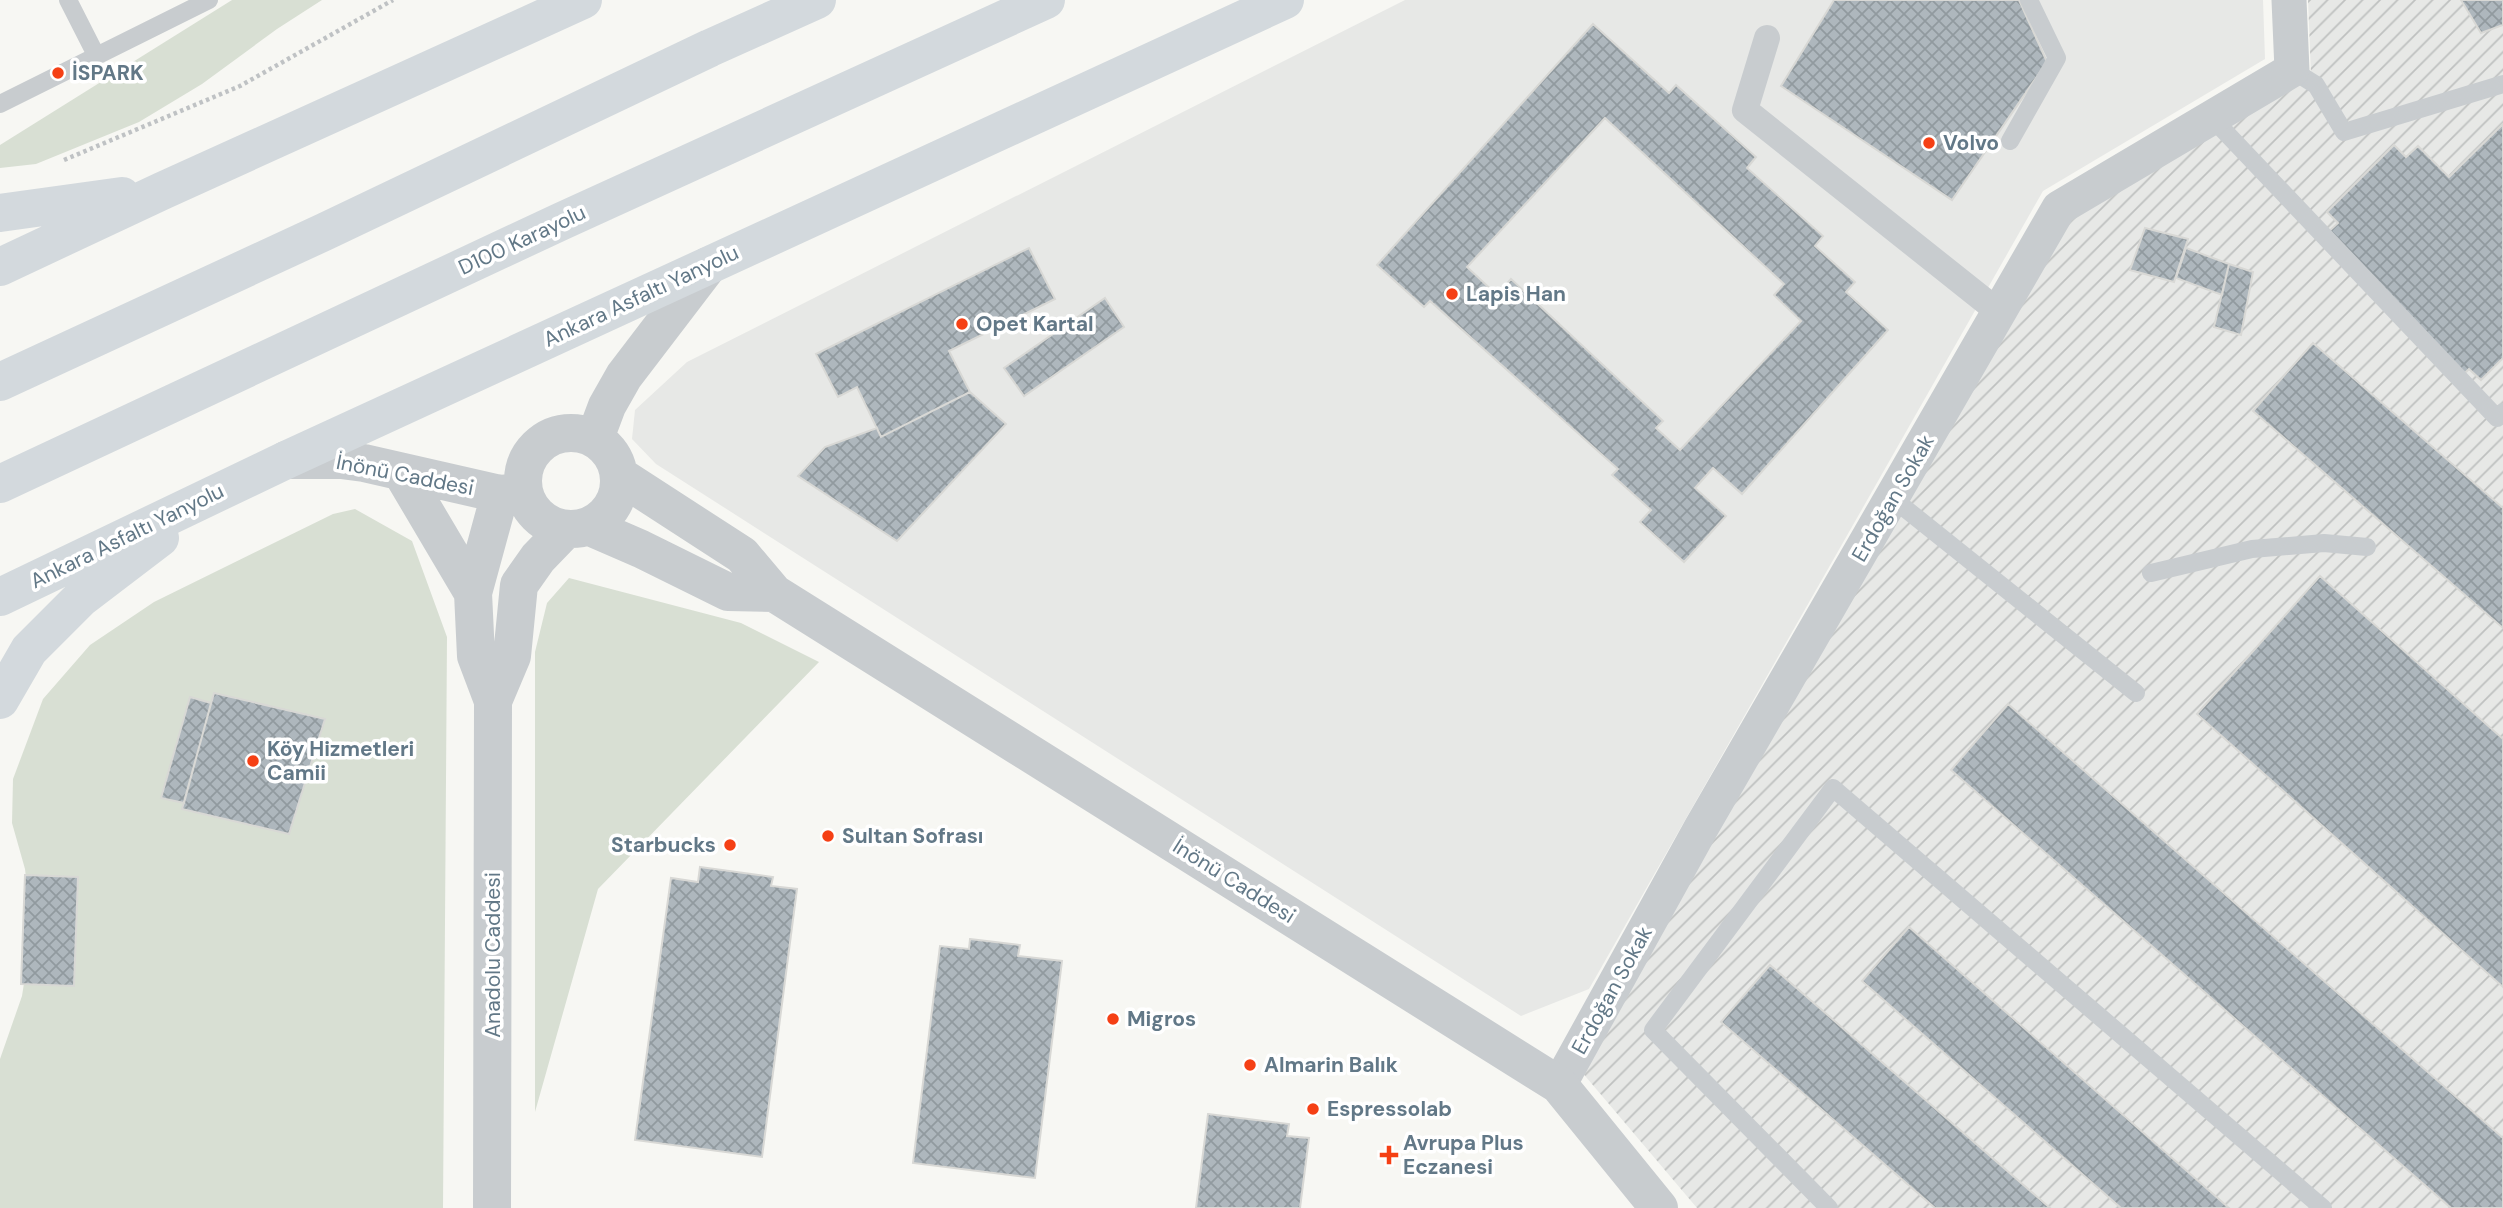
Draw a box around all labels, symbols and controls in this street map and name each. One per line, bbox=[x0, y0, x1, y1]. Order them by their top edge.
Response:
place label: İSPARK bbox=[72, 59, 144, 87]
marker: İSPARK bbox=[50, 65, 66, 81]
place label: Volvo bbox=[1943, 129, 1999, 157]
marker: Volvo bbox=[1921, 135, 1937, 151]
street label: D100 Karayolu bbox=[454, 198, 590, 282]
street label: Ankara Asfaltı Yanyolu bbox=[539, 238, 743, 354]
place label: Lapis Han bbox=[1466, 280, 1566, 308]
marker: Lapis Han bbox=[1444, 286, 1460, 302]
place label: Opet Kartal bbox=[976, 310, 1094, 338]
marker: Opet Kartal bbox=[954, 316, 970, 332]
street label: Erdoğan Sokak bbox=[1845, 429, 1941, 567]
street label: İnönü Caddesi bbox=[334, 448, 476, 502]
street label: Ankara Asfaltı Yanyolu bbox=[26, 477, 228, 595]
place label: Köy Hizmetleri Camii bbox=[267, 735, 414, 787]
marker: Köy Hizmetleri Camii bbox=[245, 753, 261, 769]
place label: Sultan Sofrası bbox=[842, 822, 983, 850]
marker: Sultan Sofrası bbox=[820, 828, 836, 844]
place label: Starbucks bbox=[611, 831, 716, 859]
street label: İnönü Caddesi bbox=[1167, 832, 1301, 930]
marker: Starbucks bbox=[722, 837, 738, 853]
street label: Anadolu Caddesi bbox=[479, 872, 507, 1038]
street label: Erdoğan Sokak bbox=[1565, 921, 1659, 1059]
place label: Migros bbox=[1127, 1005, 1196, 1033]
marker: Migros bbox=[1105, 1011, 1121, 1027]
place label: Almarin Balık bbox=[1264, 1051, 1398, 1079]
marker: Almarin Balık bbox=[1242, 1057, 1258, 1073]
place label: Espressolab bbox=[1327, 1095, 1452, 1123]
marker: Espressolab bbox=[1305, 1101, 1321, 1117]
place label: Avrupa Plus Eczanesi bbox=[1403, 1129, 1524, 1181]
marker: Avrupa Plus Eczanesi bbox=[1381, 1147, 1397, 1163]

